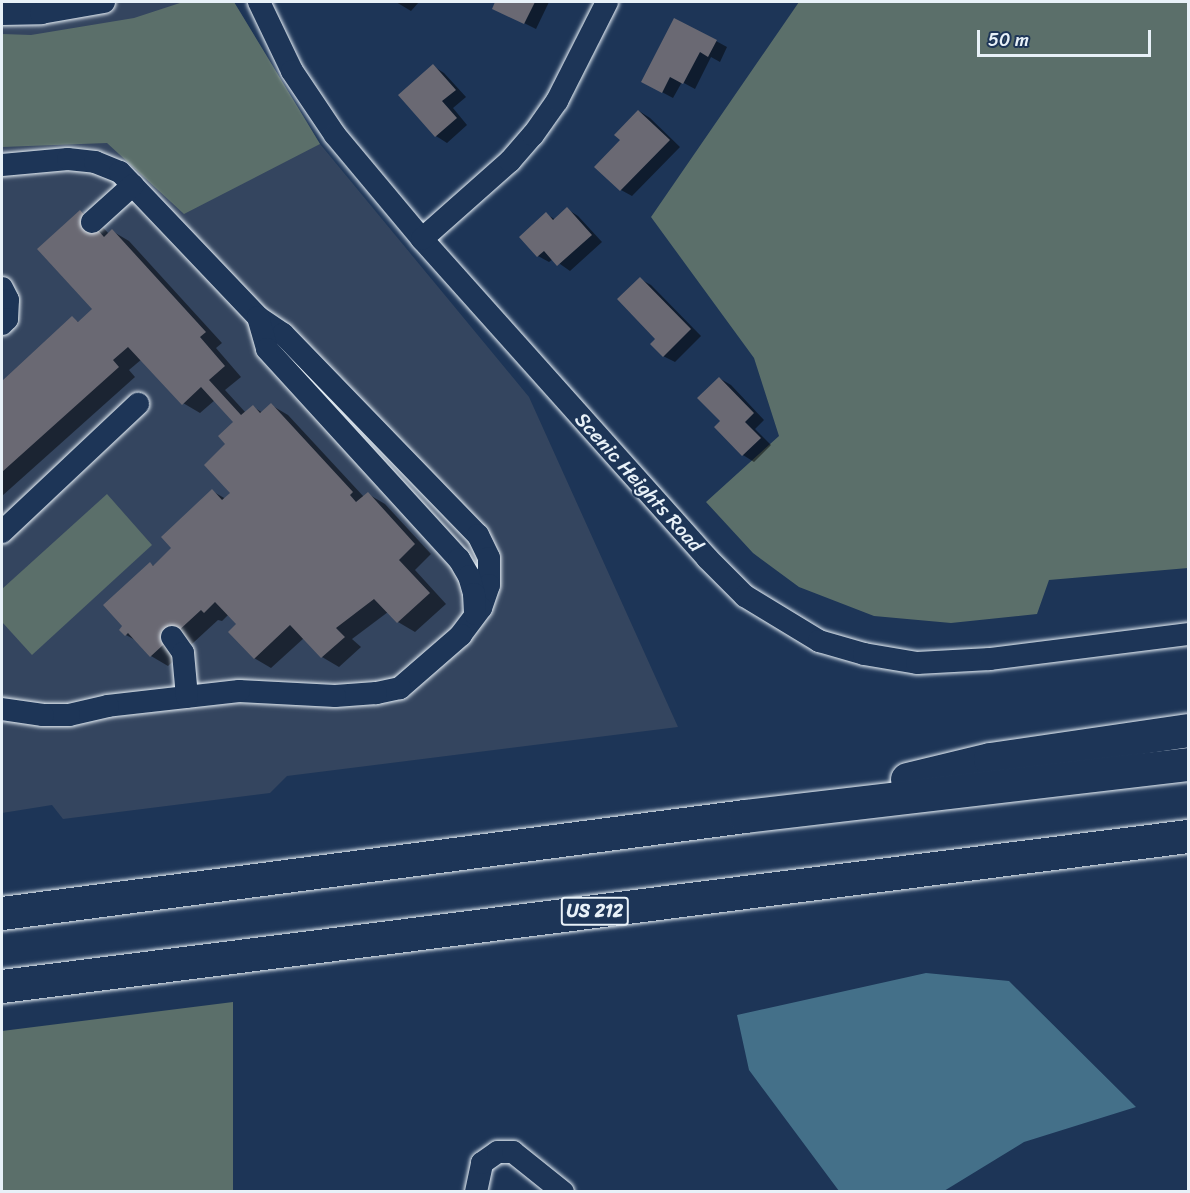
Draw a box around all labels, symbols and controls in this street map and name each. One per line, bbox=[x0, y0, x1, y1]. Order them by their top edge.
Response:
scale bar bbox=[980, 18, 1154, 56]
text: 50 m bbox=[988, 24, 1029, 56]
street label: Scenic Heights Road bbox=[570, 407, 708, 557]
road number: US 212 bbox=[560, 896, 630, 926]

